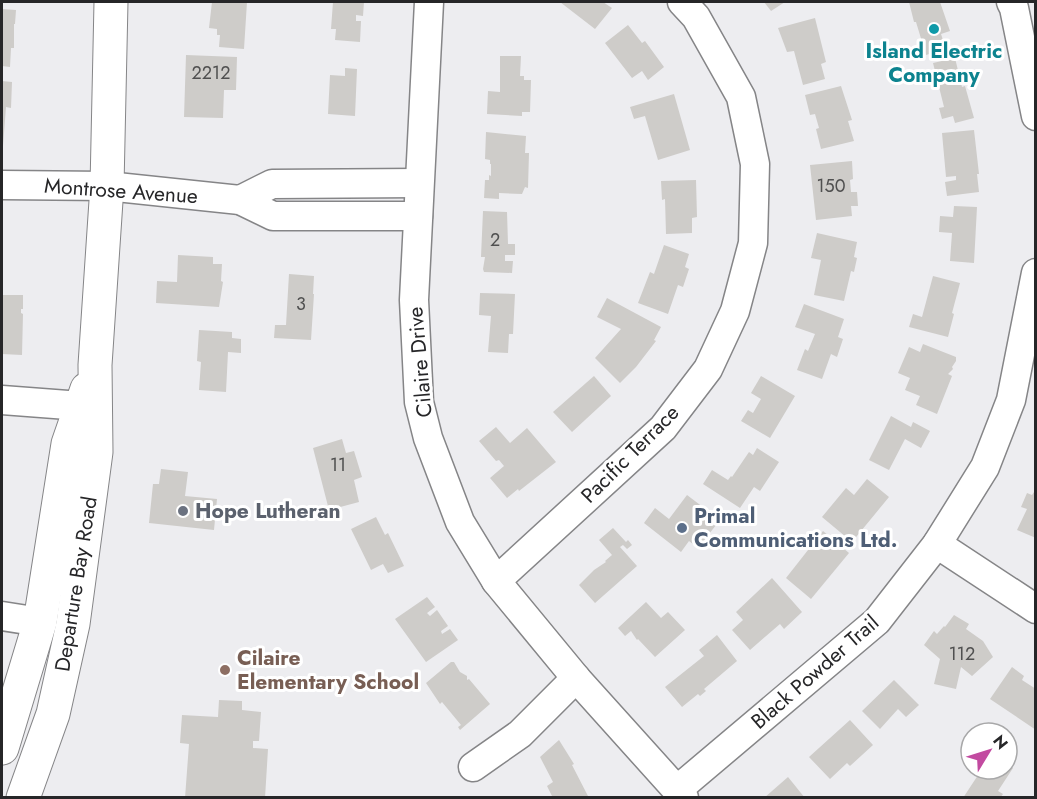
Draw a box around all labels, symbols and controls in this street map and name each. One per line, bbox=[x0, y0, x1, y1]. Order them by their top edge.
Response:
marker: Island Electric Company bbox=[927, 22, 941, 36]
place label: Island Electric Company bbox=[866, 36, 1002, 90]
house number: 2212 bbox=[192, 60, 230, 86]
street label: Montrose Avenue bbox=[43, 171, 199, 211]
house number: 150 bbox=[816, 173, 846, 199]
house number: 2 bbox=[490, 227, 500, 253]
house number: 3 bbox=[296, 291, 306, 317]
street label: Cilaire Drive bbox=[400, 305, 440, 419]
street label: Pacific Terrace bbox=[574, 398, 686, 510]
house number: 11 bbox=[330, 452, 346, 478]
street label: Departure Bay Road bbox=[47, 494, 105, 674]
place label: Hope Lutheran bbox=[195, 496, 341, 526]
place label: Primal Communications Ltd. bbox=[694, 501, 898, 555]
marker: Hope Lutheran bbox=[176, 504, 190, 518]
marker: Primal Communications Ltd. bbox=[675, 521, 689, 535]
street label: Black Powder Trail bbox=[745, 608, 885, 736]
house number: 112 bbox=[949, 641, 975, 667]
place label: Cilaire Elementary School bbox=[237, 643, 419, 697]
marker: Cilaire Elementary School bbox=[218, 663, 232, 677]
north arrow bbox=[959, 721, 1019, 781]
text: N bbox=[987, 730, 1013, 754]

